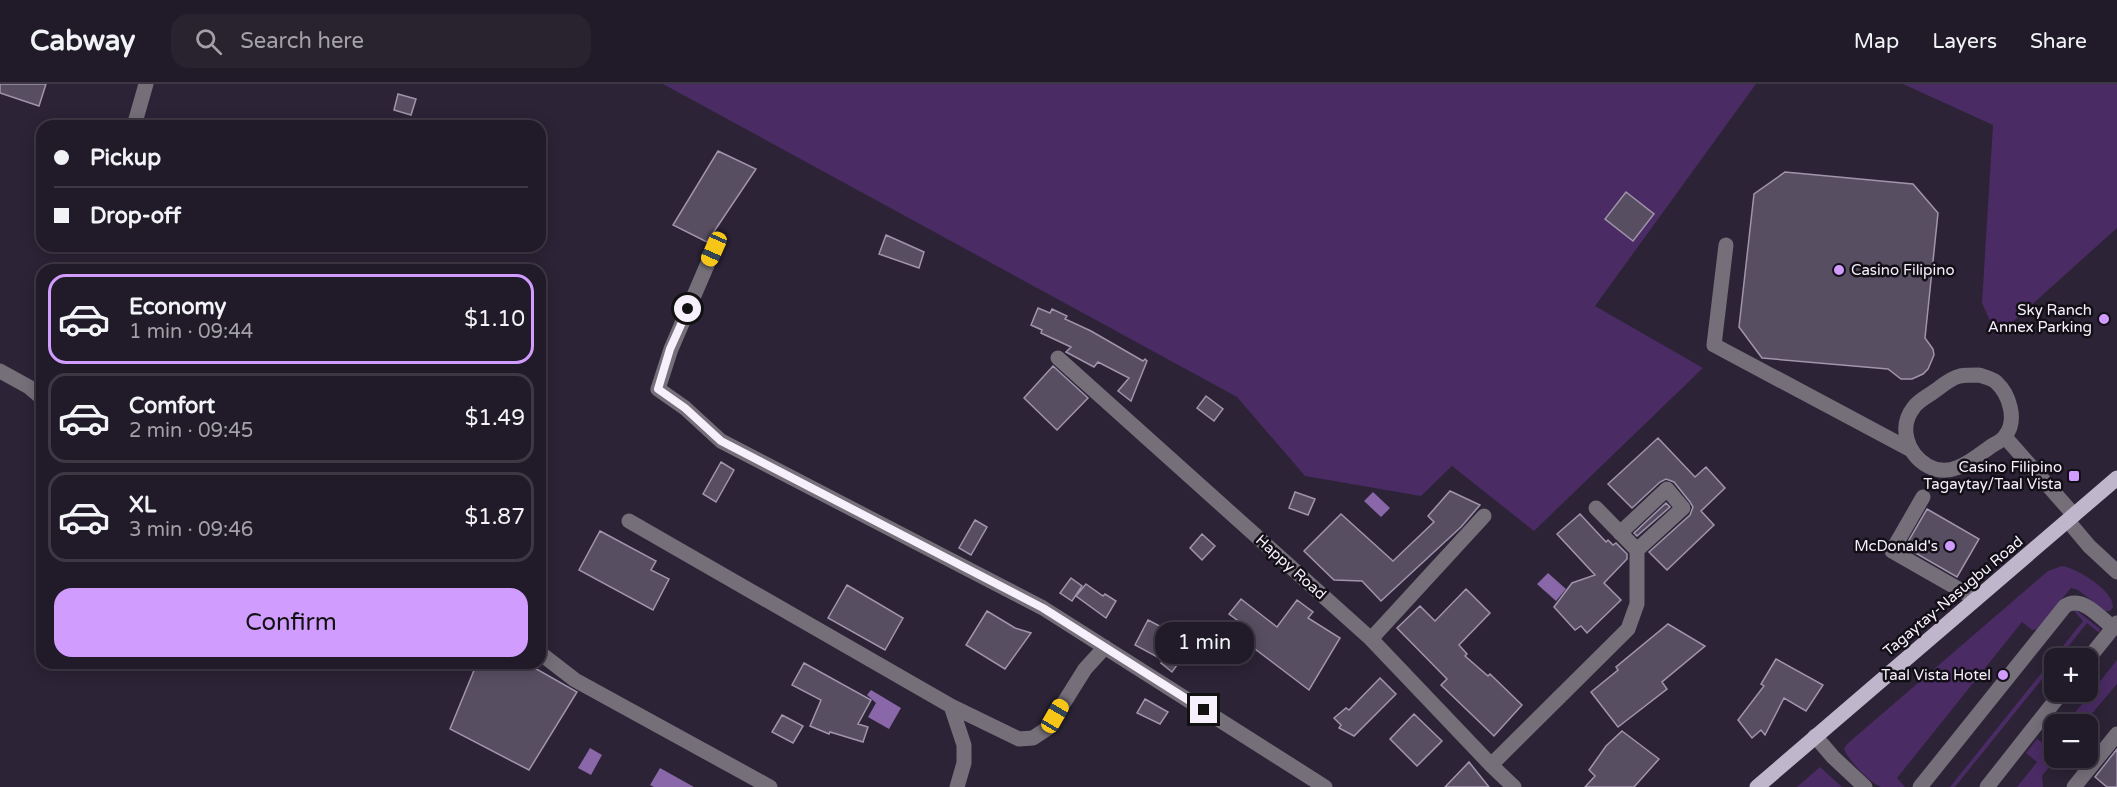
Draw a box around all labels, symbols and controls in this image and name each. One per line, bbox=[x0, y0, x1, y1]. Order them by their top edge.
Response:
search box bbox=[171, 14, 591, 68]
text: Cabway bbox=[30, 24, 135, 58]
icon: search bbox=[192, 25, 225, 58]
text: Search here bbox=[240, 28, 364, 54]
text: Map bbox=[1854, 29, 1899, 54]
text: Layers bbox=[1932, 29, 1997, 54]
text: Share bbox=[2030, 29, 2087, 54]
text: Pickup bbox=[90, 145, 161, 171]
text: Drop-off bbox=[90, 203, 181, 229]
car bbox=[698, 229, 730, 269]
place label: Casino Filipino bbox=[1851, 261, 1955, 279]
marker: Casino Filipino bbox=[1832, 263, 1846, 277]
icon: car bbox=[57, 292, 111, 346]
text: Economy bbox=[129, 294, 226, 320]
route start bbox=[674, 295, 701, 322]
place label: Sky Ranch Annex Parking bbox=[1988, 301, 2092, 336]
text: $1.10 bbox=[464, 306, 525, 332]
marker: Sky Ranch Annex Parking bbox=[2097, 312, 2111, 326]
text: 1 min · 09:44 bbox=[129, 320, 253, 344]
icon: car bbox=[57, 391, 111, 445]
text: Comfort bbox=[129, 393, 215, 419]
text: $1.49 bbox=[465, 405, 525, 431]
text: 2 min · 09:45 bbox=[129, 419, 253, 443]
place label: Casino Filipino Tagaytay/Taal Vista bbox=[1923, 458, 2062, 493]
marker: Casino Filipino Tagaytay/Taal Vista bbox=[2067, 469, 2081, 483]
icon: car bbox=[57, 490, 111, 544]
text: XL bbox=[129, 492, 156, 518]
text: $1.87 bbox=[464, 504, 525, 530]
text: 3 min · 09:46 bbox=[129, 518, 253, 542]
street label: Happy Road bbox=[1252, 531, 1330, 603]
street label: Tagaytay-Nasugbu Road bbox=[1879, 532, 2027, 660]
place label: McDonald's bbox=[1854, 537, 1938, 555]
marker: McDonald's bbox=[1943, 539, 1957, 553]
button: Confirm bbox=[54, 588, 528, 657]
callout: 1 min bbox=[1154, 623, 1254, 665]
text: 1 min bbox=[1178, 631, 1231, 655]
map controls bbox=[2044, 648, 2098, 768]
button: + bbox=[2044, 648, 2098, 702]
place label: Taal Vista Hotel bbox=[1881, 666, 1991, 684]
marker: Taal Vista Hotel bbox=[1996, 668, 2010, 682]
car bbox=[1038, 696, 1072, 736]
route end bbox=[1190, 696, 1217, 723]
button: − bbox=[2044, 714, 2098, 768]

